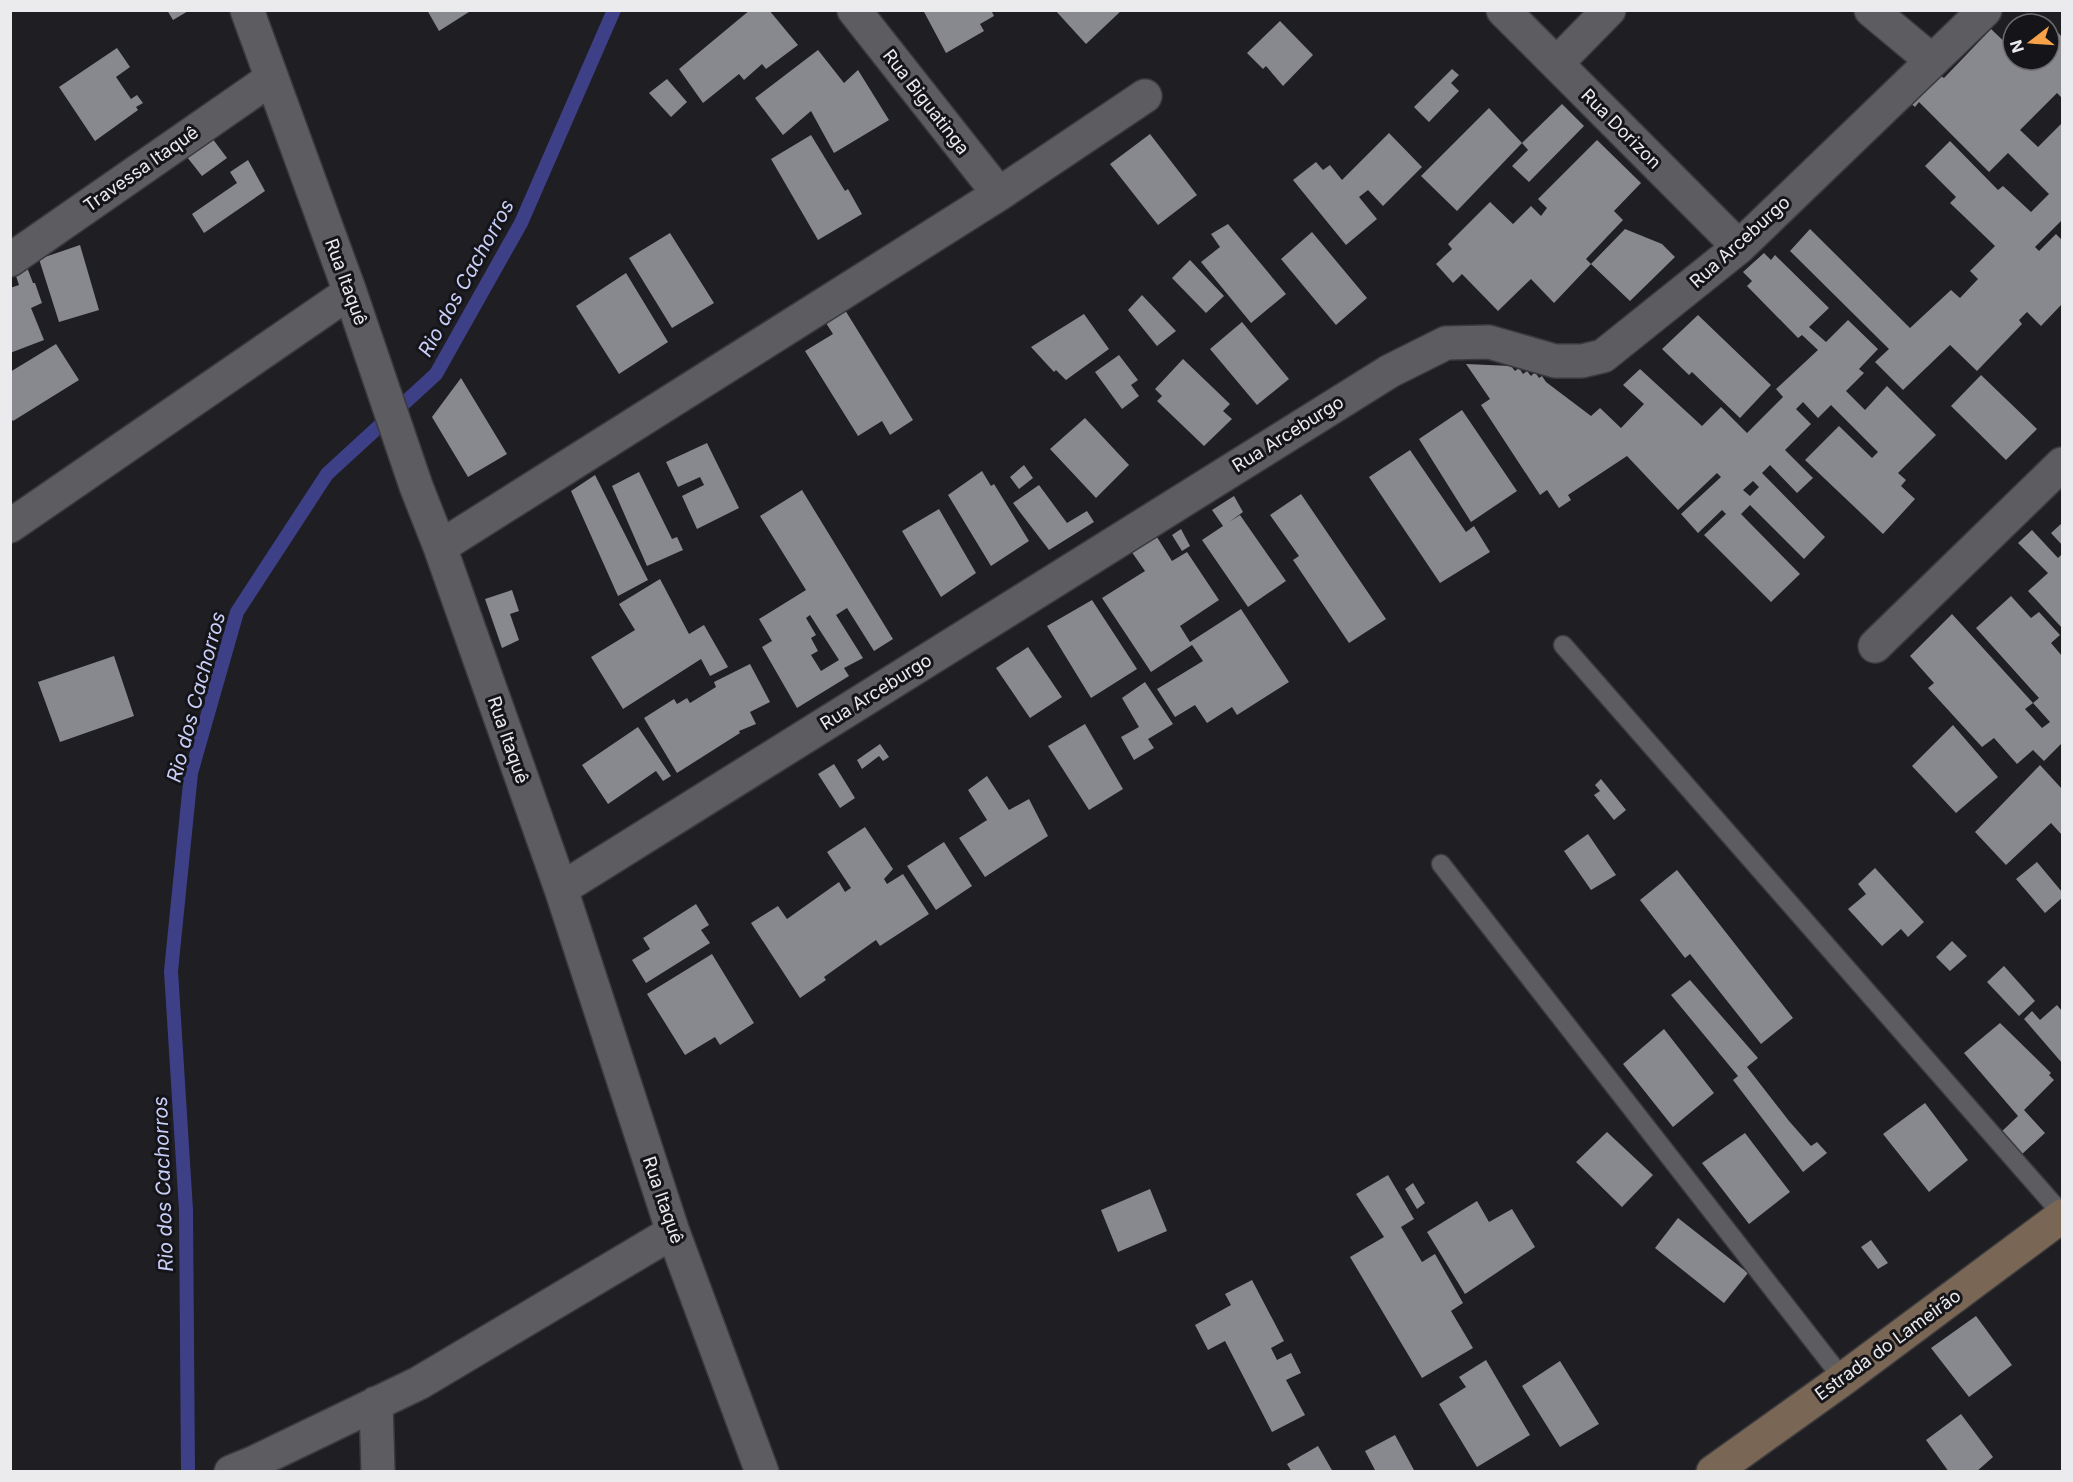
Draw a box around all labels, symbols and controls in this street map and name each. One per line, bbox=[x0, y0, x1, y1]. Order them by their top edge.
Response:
north arrow bbox=[2001, 12, 2061, 72]
text: N bbox=[2005, 38, 2028, 55]
street label: Rua Biguatinga bbox=[879, 45, 974, 158]
street label: Rua Dorizon bbox=[1577, 85, 1665, 173]
street label: Travessa Itaquê bbox=[79, 121, 202, 216]
street label: Rua Arceburgo bbox=[1685, 191, 1794, 292]
water label: Rio dos Cachorros bbox=[413, 195, 519, 361]
street label: Rua Itaquê bbox=[321, 236, 372, 328]
street label: Rua Arceburgo bbox=[1228, 391, 1347, 476]
water label: Rio dos Cachorros bbox=[162, 609, 230, 785]
street label: Rua Arceburgo bbox=[816, 649, 935, 734]
street label: Rua Itaquê bbox=[484, 694, 533, 786]
water label: Rio dos Cachorros bbox=[148, 1096, 178, 1272]
street label: Rua Itaquê bbox=[639, 1154, 688, 1246]
street label: Estrada do Lameirão bbox=[1811, 1285, 1965, 1404]

